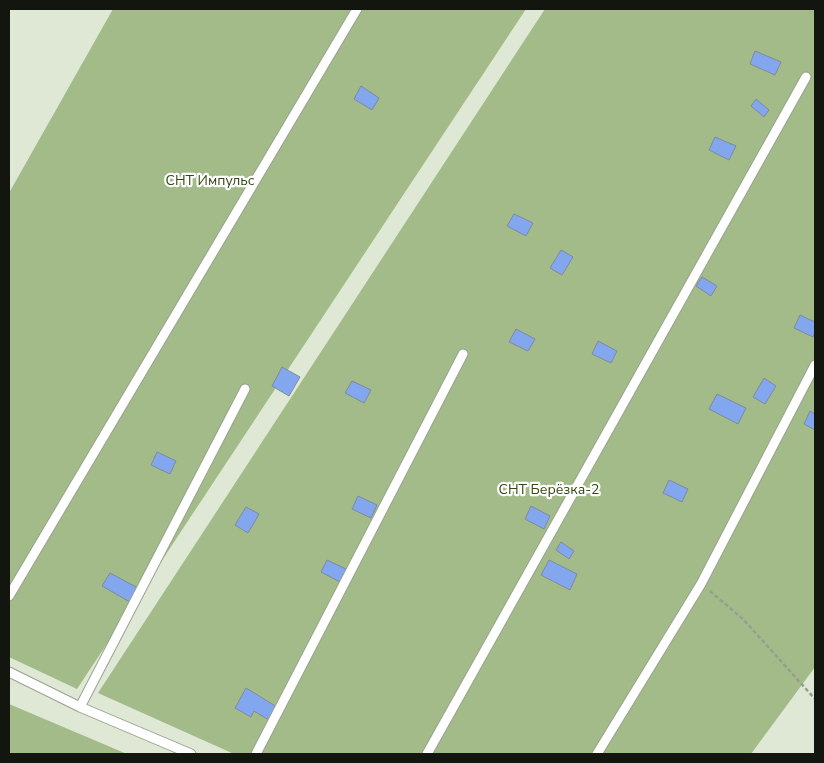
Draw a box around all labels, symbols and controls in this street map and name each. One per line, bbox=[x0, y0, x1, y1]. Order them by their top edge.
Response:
park label: СНТ Импульс bbox=[166, 171, 255, 190]
park label: СНТ Берёзка-2 bbox=[498, 480, 600, 499]

